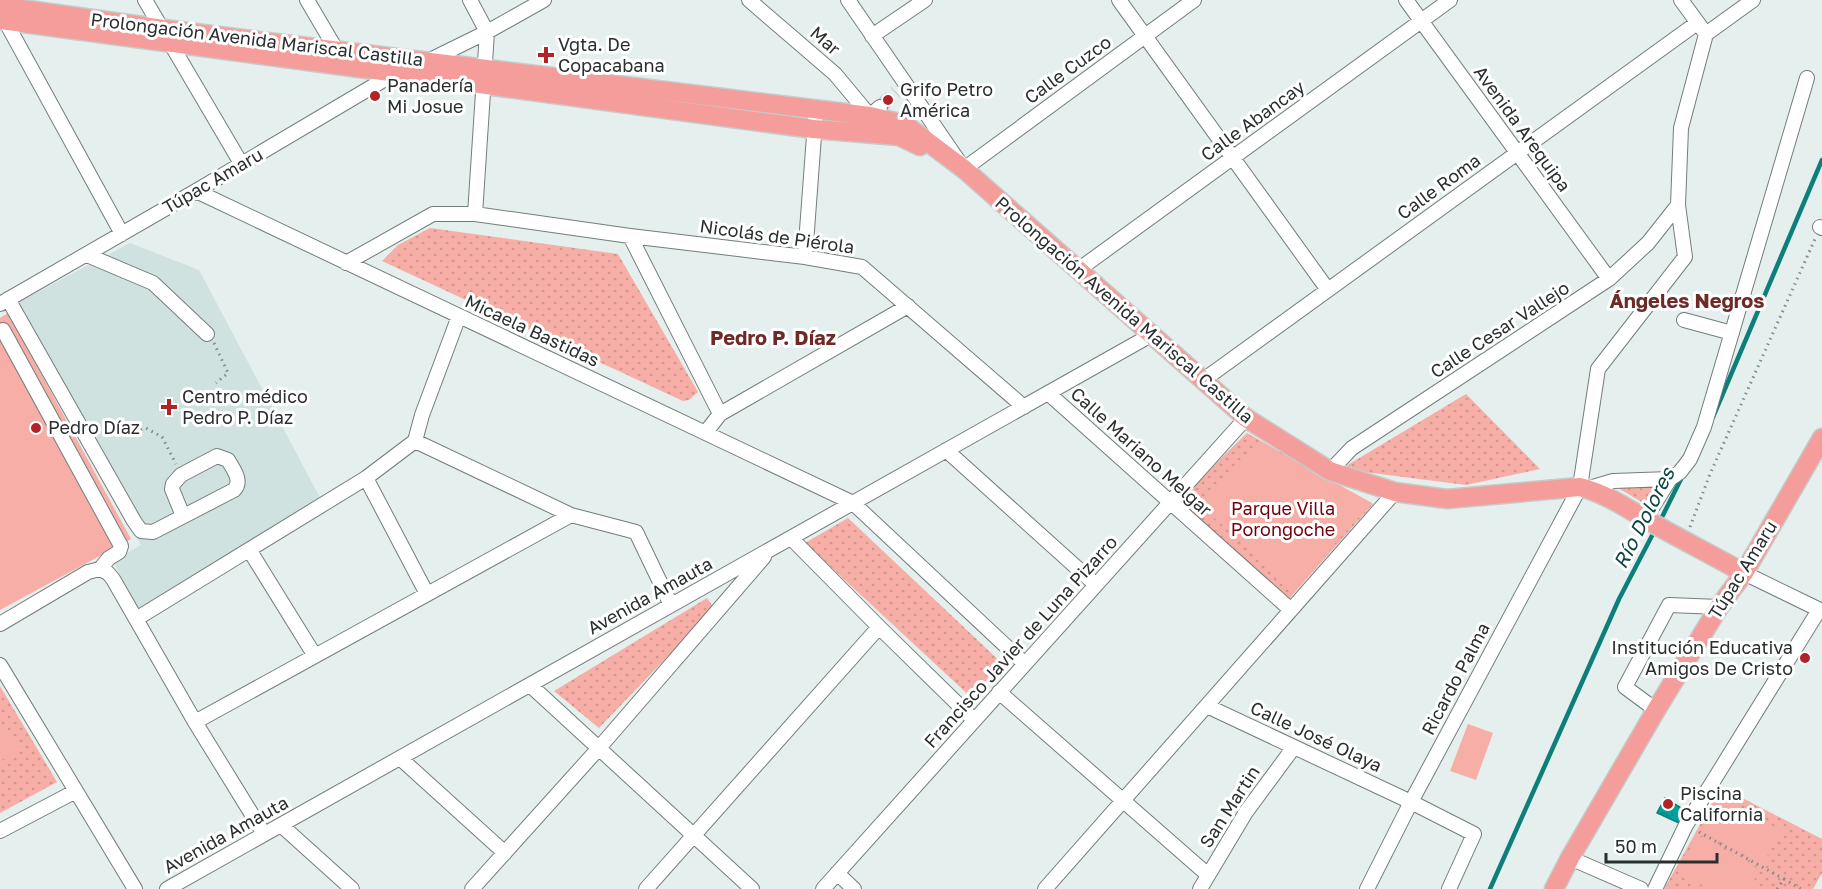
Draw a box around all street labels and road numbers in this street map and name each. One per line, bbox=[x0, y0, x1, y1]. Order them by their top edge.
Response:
street label: Prolongación Avenida Mariscal Castilla bbox=[90, 8, 425, 70]
street label: Mar bbox=[806, 21, 845, 59]
street label: Calle Cuzco bbox=[1020, 30, 1115, 108]
street label: Avenida Arequipa bbox=[1470, 61, 1576, 196]
street label: Calle Abancay bbox=[1196, 75, 1309, 165]
street label: Túpac Amaru bbox=[158, 143, 267, 218]
street label: Calle Roma bbox=[1392, 149, 1484, 224]
street label: Prolongación Avenida Mariscal Castilla bbox=[991, 191, 1258, 427]
street label: Nicolás de Piérola bbox=[699, 214, 856, 258]
street label: Calle Cesar Vallejo bbox=[1426, 276, 1573, 382]
street label: Micaela Bastidas bbox=[462, 289, 603, 371]
street label: Calle Mariano Melgar bbox=[1067, 382, 1217, 520]
street label: Túpac Amaru bbox=[1703, 516, 1781, 623]
street label: Francisco Javier de Luna Pizarro bbox=[919, 531, 1121, 752]
street label: Avenida Amauta bbox=[583, 552, 716, 638]
street label: Ricardo Palma bbox=[1416, 619, 1494, 738]
street label: Calle José Olaya bbox=[1247, 696, 1386, 776]
street label: San Martin bbox=[1195, 761, 1264, 852]
street label: Avenida Amauta bbox=[159, 791, 292, 877]

